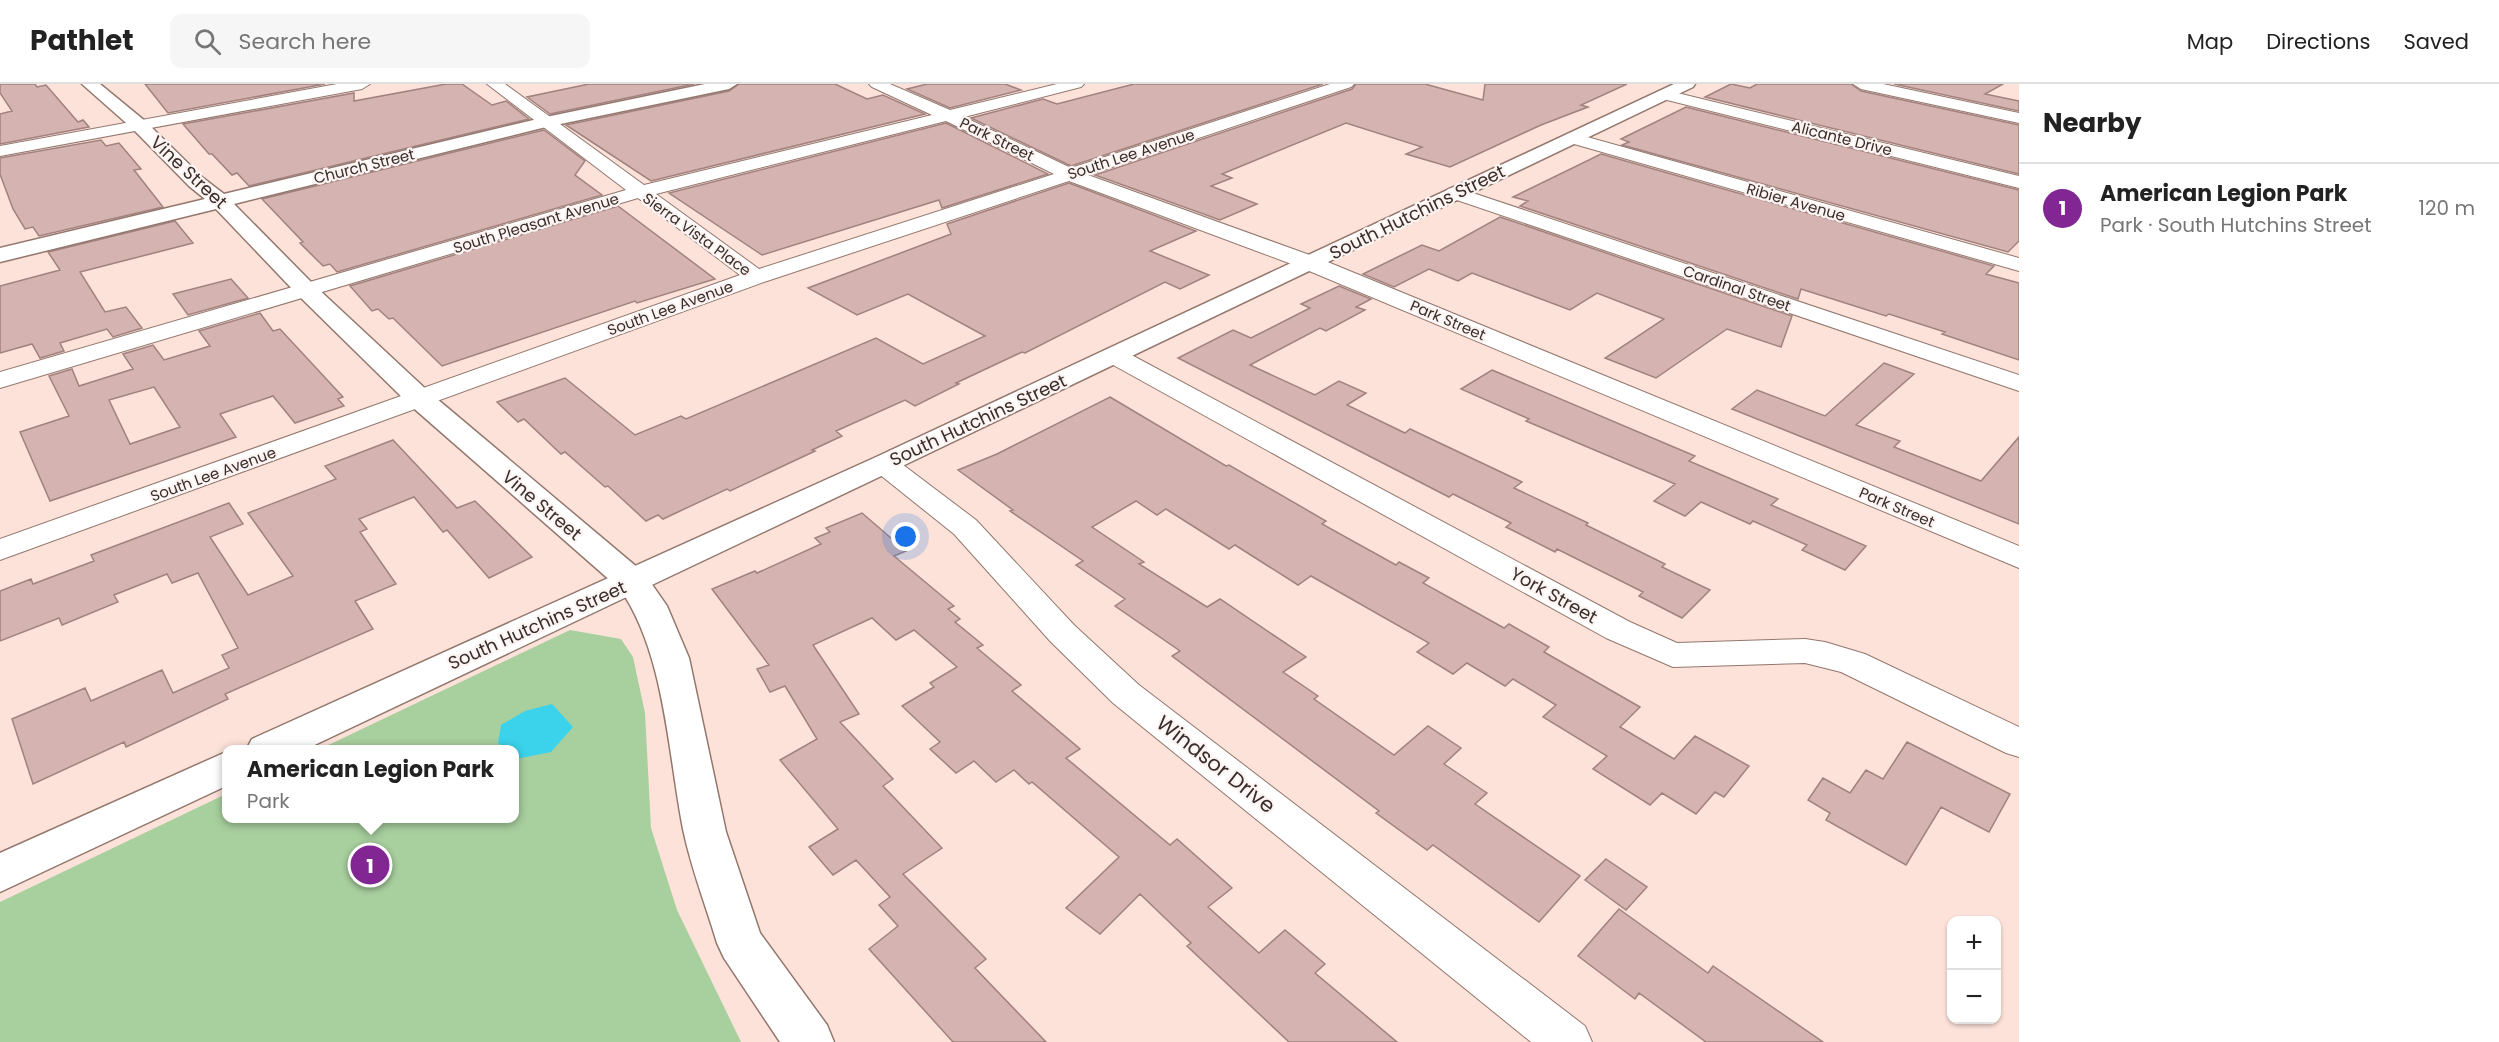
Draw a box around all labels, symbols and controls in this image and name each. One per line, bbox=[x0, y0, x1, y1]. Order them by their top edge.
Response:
search box bbox=[170, 14, 590, 68]
text: Pathlet bbox=[30, 21, 134, 60]
icon: search bbox=[191, 25, 224, 58]
text: Search here bbox=[239, 26, 371, 57]
text: Map bbox=[2187, 27, 2233, 56]
text: Directions bbox=[2266, 27, 2370, 56]
text: Saved bbox=[2403, 27, 2469, 56]
text: Nearby bbox=[2043, 105, 2141, 141]
street label: Park Street bbox=[956, 112, 1038, 166]
street label: Alicante Drive bbox=[1790, 115, 1894, 161]
street label: South Lee Avenue bbox=[1065, 124, 1197, 184]
street label: Vine Street bbox=[145, 130, 233, 214]
street label: Church Street bbox=[311, 143, 417, 189]
street label: South Hutchins Street bbox=[1325, 159, 1509, 265]
street label: Ribier Avenue bbox=[1744, 178, 1848, 226]
text: American Legion Park bbox=[2100, 178, 2347, 209]
street label: Sierra Vista Place bbox=[639, 187, 755, 281]
street label: South Pleasant Avenue bbox=[451, 188, 621, 258]
text: 1 bbox=[2059, 194, 2066, 222]
text: 120 m bbox=[2419, 194, 2475, 222]
text: Park · South Hutchins Street bbox=[2100, 211, 2371, 239]
street label: Cardinal Street bbox=[1680, 260, 1794, 316]
street label: South Lee Avenue bbox=[604, 275, 736, 341]
street label: Park Street bbox=[1407, 295, 1489, 345]
street label: South Hutchins Street bbox=[886, 368, 1070, 472]
street label: South Lee Avenue bbox=[147, 441, 279, 507]
street label: Vine Street bbox=[497, 464, 587, 546]
street label: Park Street bbox=[1856, 482, 1938, 532]
your location bbox=[891, 522, 920, 551]
street label: York Street bbox=[1506, 561, 1602, 629]
street label: South Hutchins Street bbox=[444, 574, 630, 676]
street label: Windsor Drive bbox=[1150, 708, 1282, 820]
popup bbox=[222, 745, 519, 823]
text: American Legion Park bbox=[247, 754, 494, 785]
text: Park bbox=[247, 787, 290, 815]
pin: 1 bbox=[350, 842, 389, 888]
map controls bbox=[1947, 916, 2001, 1024]
button: + bbox=[1947, 916, 2001, 970]
button: − bbox=[1947, 970, 2001, 1024]

